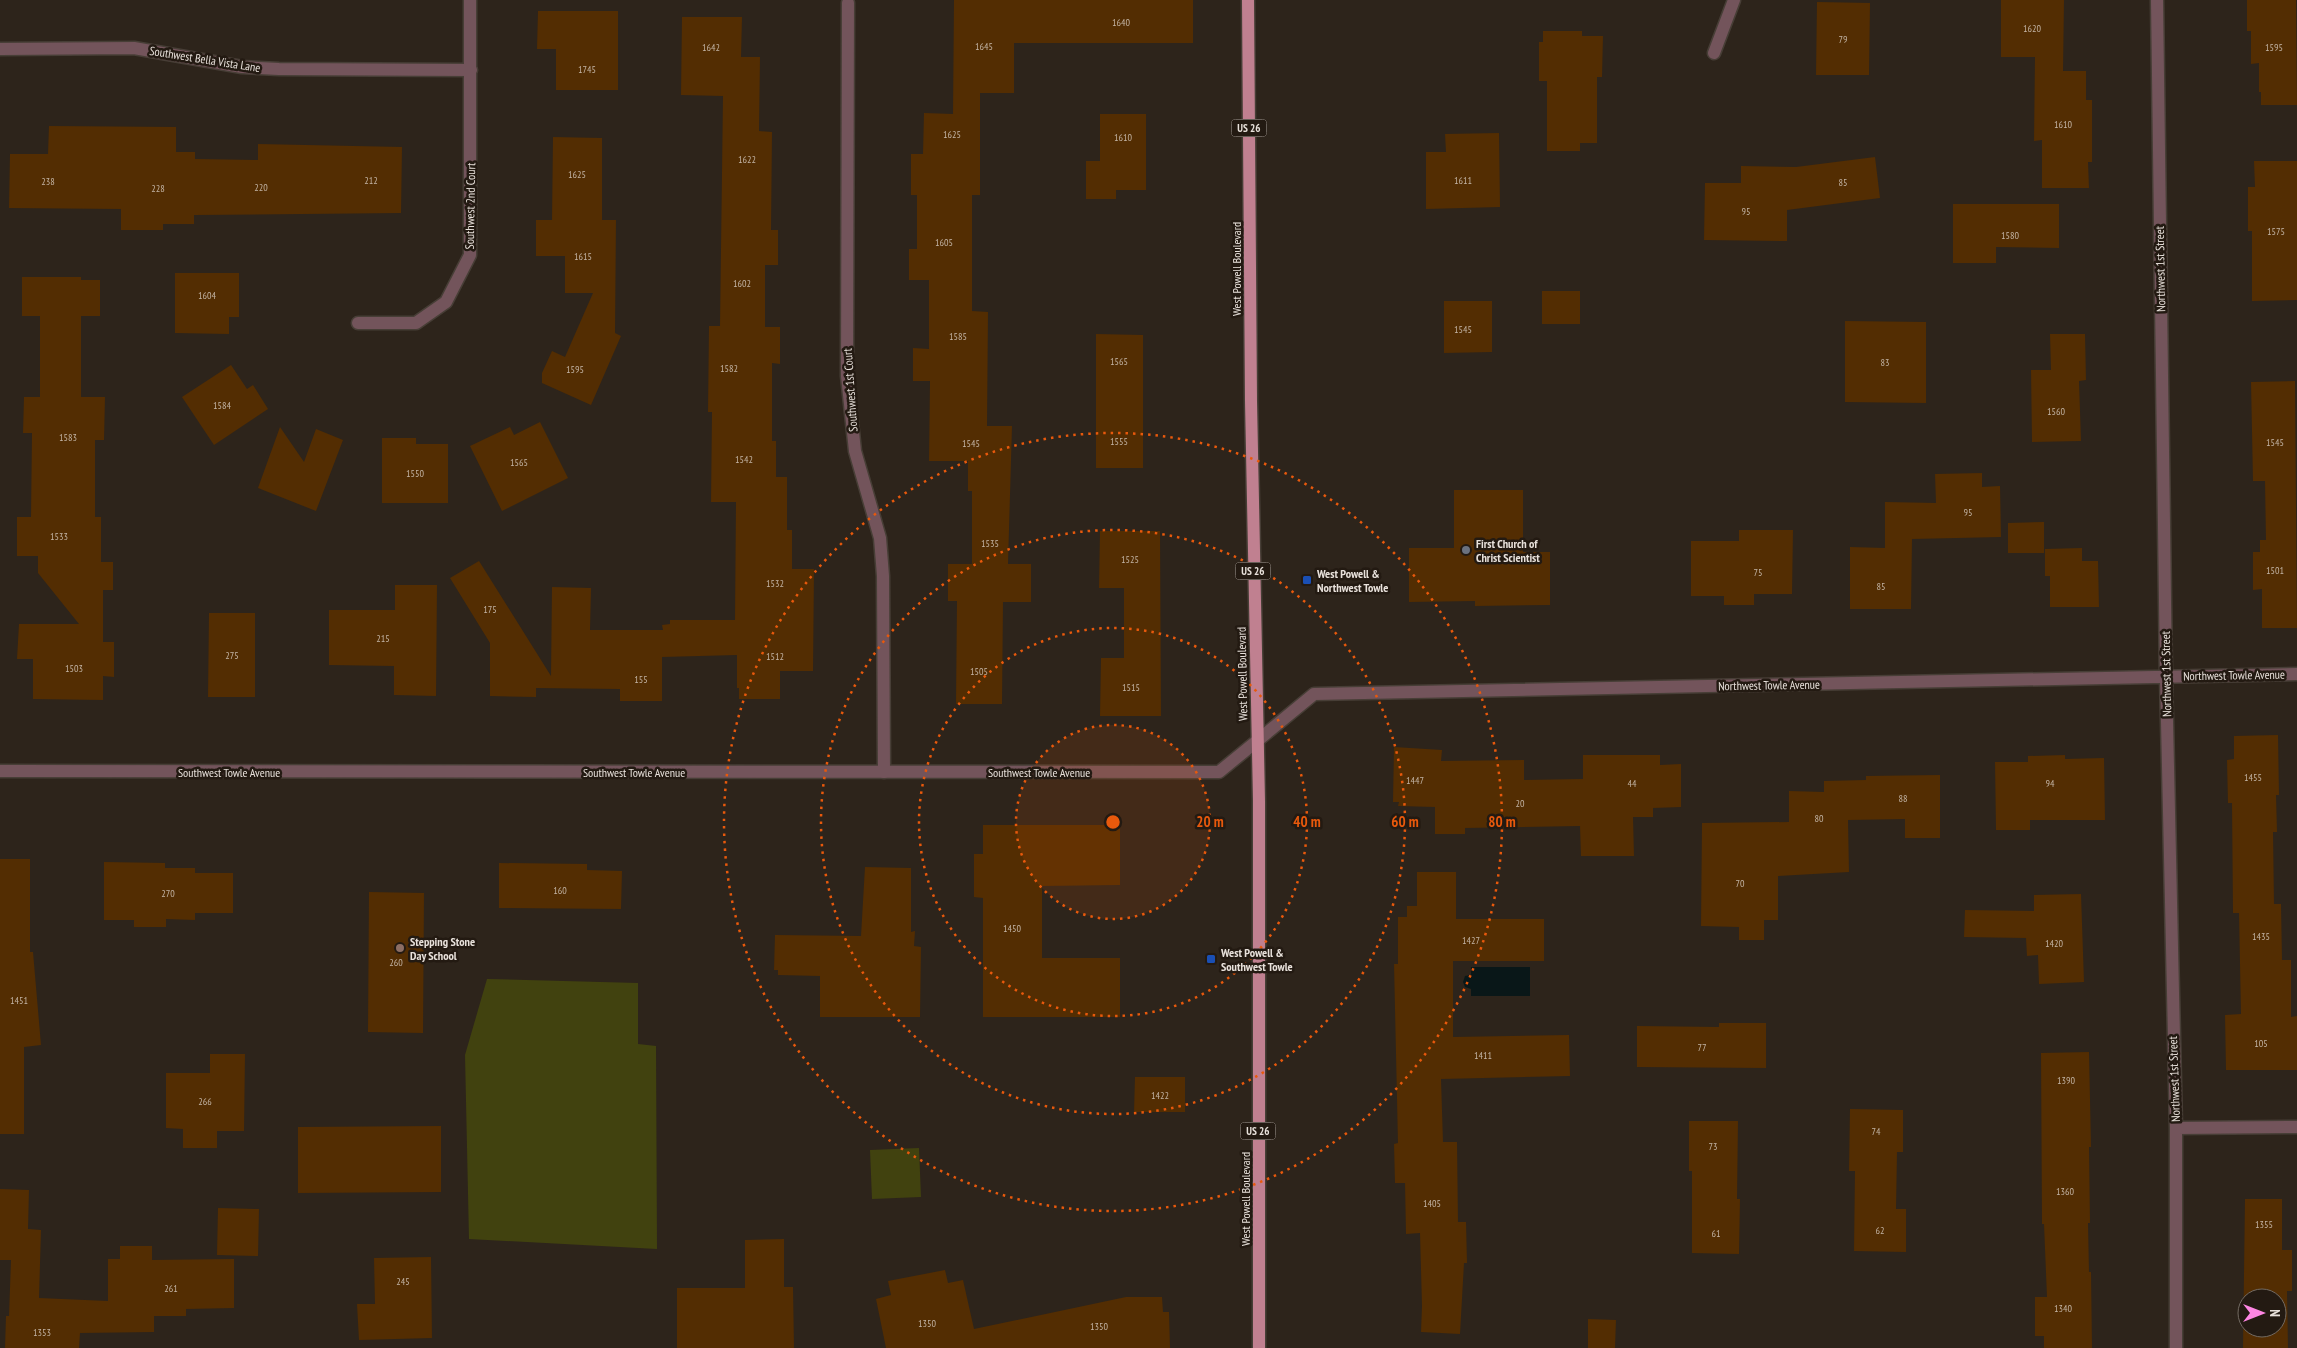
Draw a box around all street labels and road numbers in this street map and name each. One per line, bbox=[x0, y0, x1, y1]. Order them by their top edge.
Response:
street label: Southwest Bella Vista Lane bbox=[149, 43, 261, 75]
road number: US 26 bbox=[1232, 120, 1266, 136]
street label: Southwest 2nd Court bbox=[462, 162, 478, 250]
street label: West Powell Boulevard bbox=[1229, 222, 1244, 316]
street label: Northwest 1st Street bbox=[2152, 225, 2168, 312]
street label: Southwest 1st Court bbox=[840, 347, 860, 432]
road number: US 26 bbox=[1236, 562, 1270, 580]
street label: West Powell Boulevard bbox=[1234, 627, 1250, 721]
street label: Northwest 1st Street bbox=[2158, 630, 2174, 717]
street label: Northwest Towle Avenue bbox=[2183, 667, 2285, 683]
street label: Northwest Towle Avenue bbox=[1718, 677, 1820, 693]
street label: Southwest Towle Avenue bbox=[178, 765, 280, 780]
street label: Southwest Towle Avenue bbox=[583, 765, 685, 780]
street label: Southwest Towle Avenue bbox=[988, 765, 1090, 780]
street label: Northwest 1st Street bbox=[2165, 1035, 2183, 1122]
road number: US 26 bbox=[1240, 1122, 1276, 1140]
street label: West Powell Boulevard bbox=[1238, 1152, 1253, 1246]

